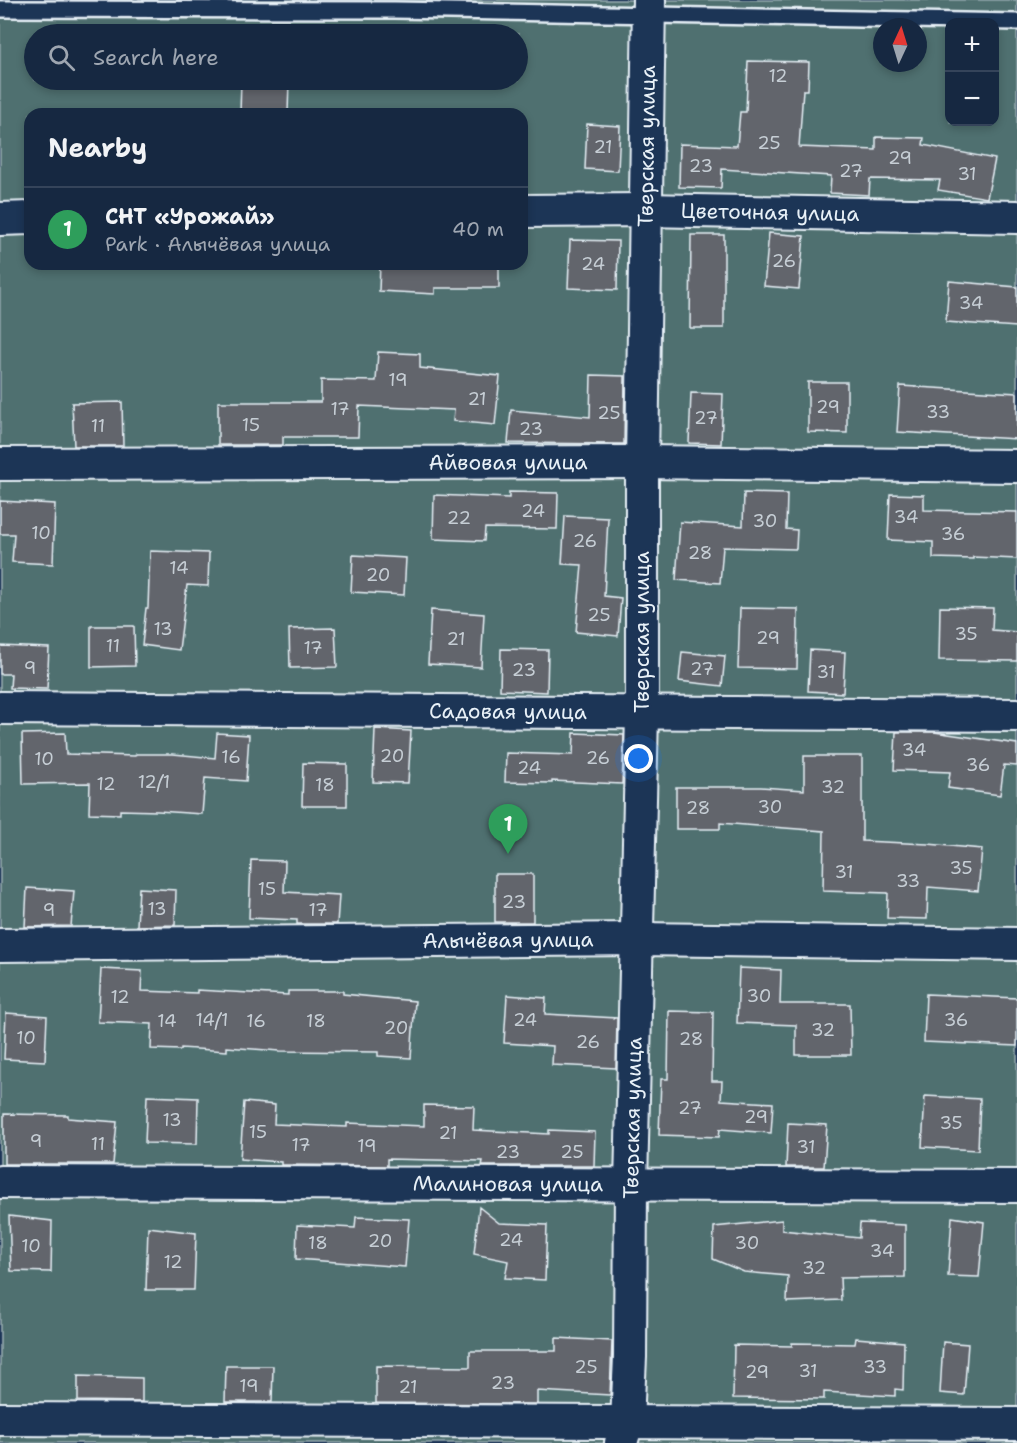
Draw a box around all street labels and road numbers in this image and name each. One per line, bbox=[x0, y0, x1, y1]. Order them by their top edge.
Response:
street label: Тверская улица bbox=[632, 65, 662, 227]
street label: Цветочная улица bbox=[680, 197, 860, 228]
street label: Айвовая улица bbox=[428, 448, 588, 477]
street label: Тверская улица bbox=[628, 551, 656, 713]
street label: Садовая улица bbox=[429, 697, 587, 726]
street label: Алычёвая улица bbox=[422, 925, 594, 955]
street label: Тверская улица bbox=[617, 1037, 648, 1199]
street label: Малиновая улица bbox=[413, 1170, 603, 1198]

